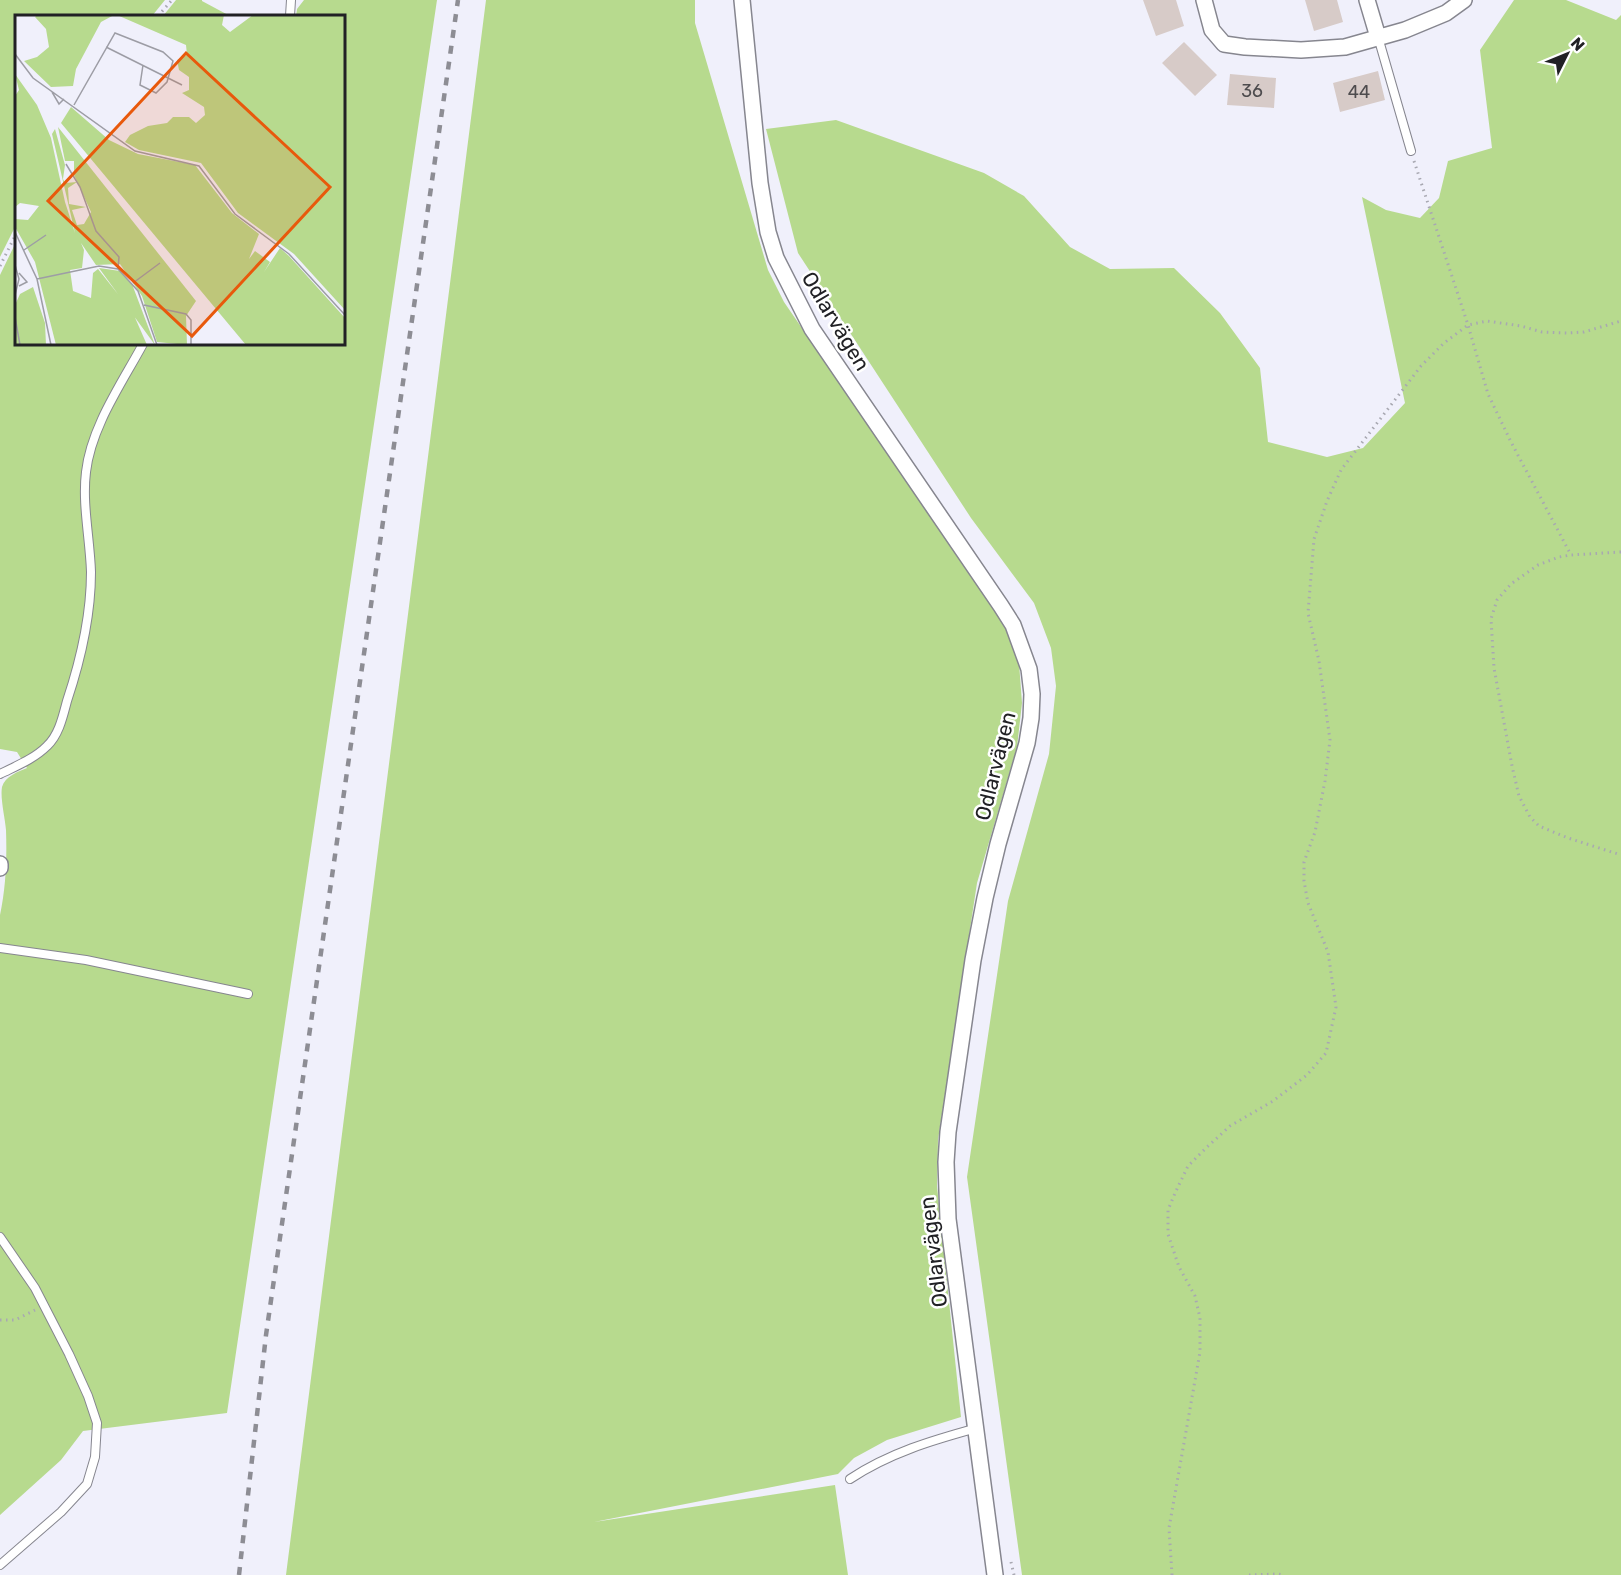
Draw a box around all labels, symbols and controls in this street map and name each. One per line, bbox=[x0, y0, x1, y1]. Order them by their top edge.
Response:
inset map bbox=[15, 15, 345, 345]
north arrow bbox=[1537, 24, 1597, 84]
text: N bbox=[1567, 33, 1588, 55]
house number: 36 bbox=[1241, 80, 1263, 102]
house number: 44 bbox=[1348, 81, 1370, 103]
street label: Odlarvägen bbox=[797, 267, 875, 375]
street label: Odlarvägen bbox=[969, 709, 1021, 823]
street label: Odlarvägen bbox=[914, 1195, 952, 1309]

